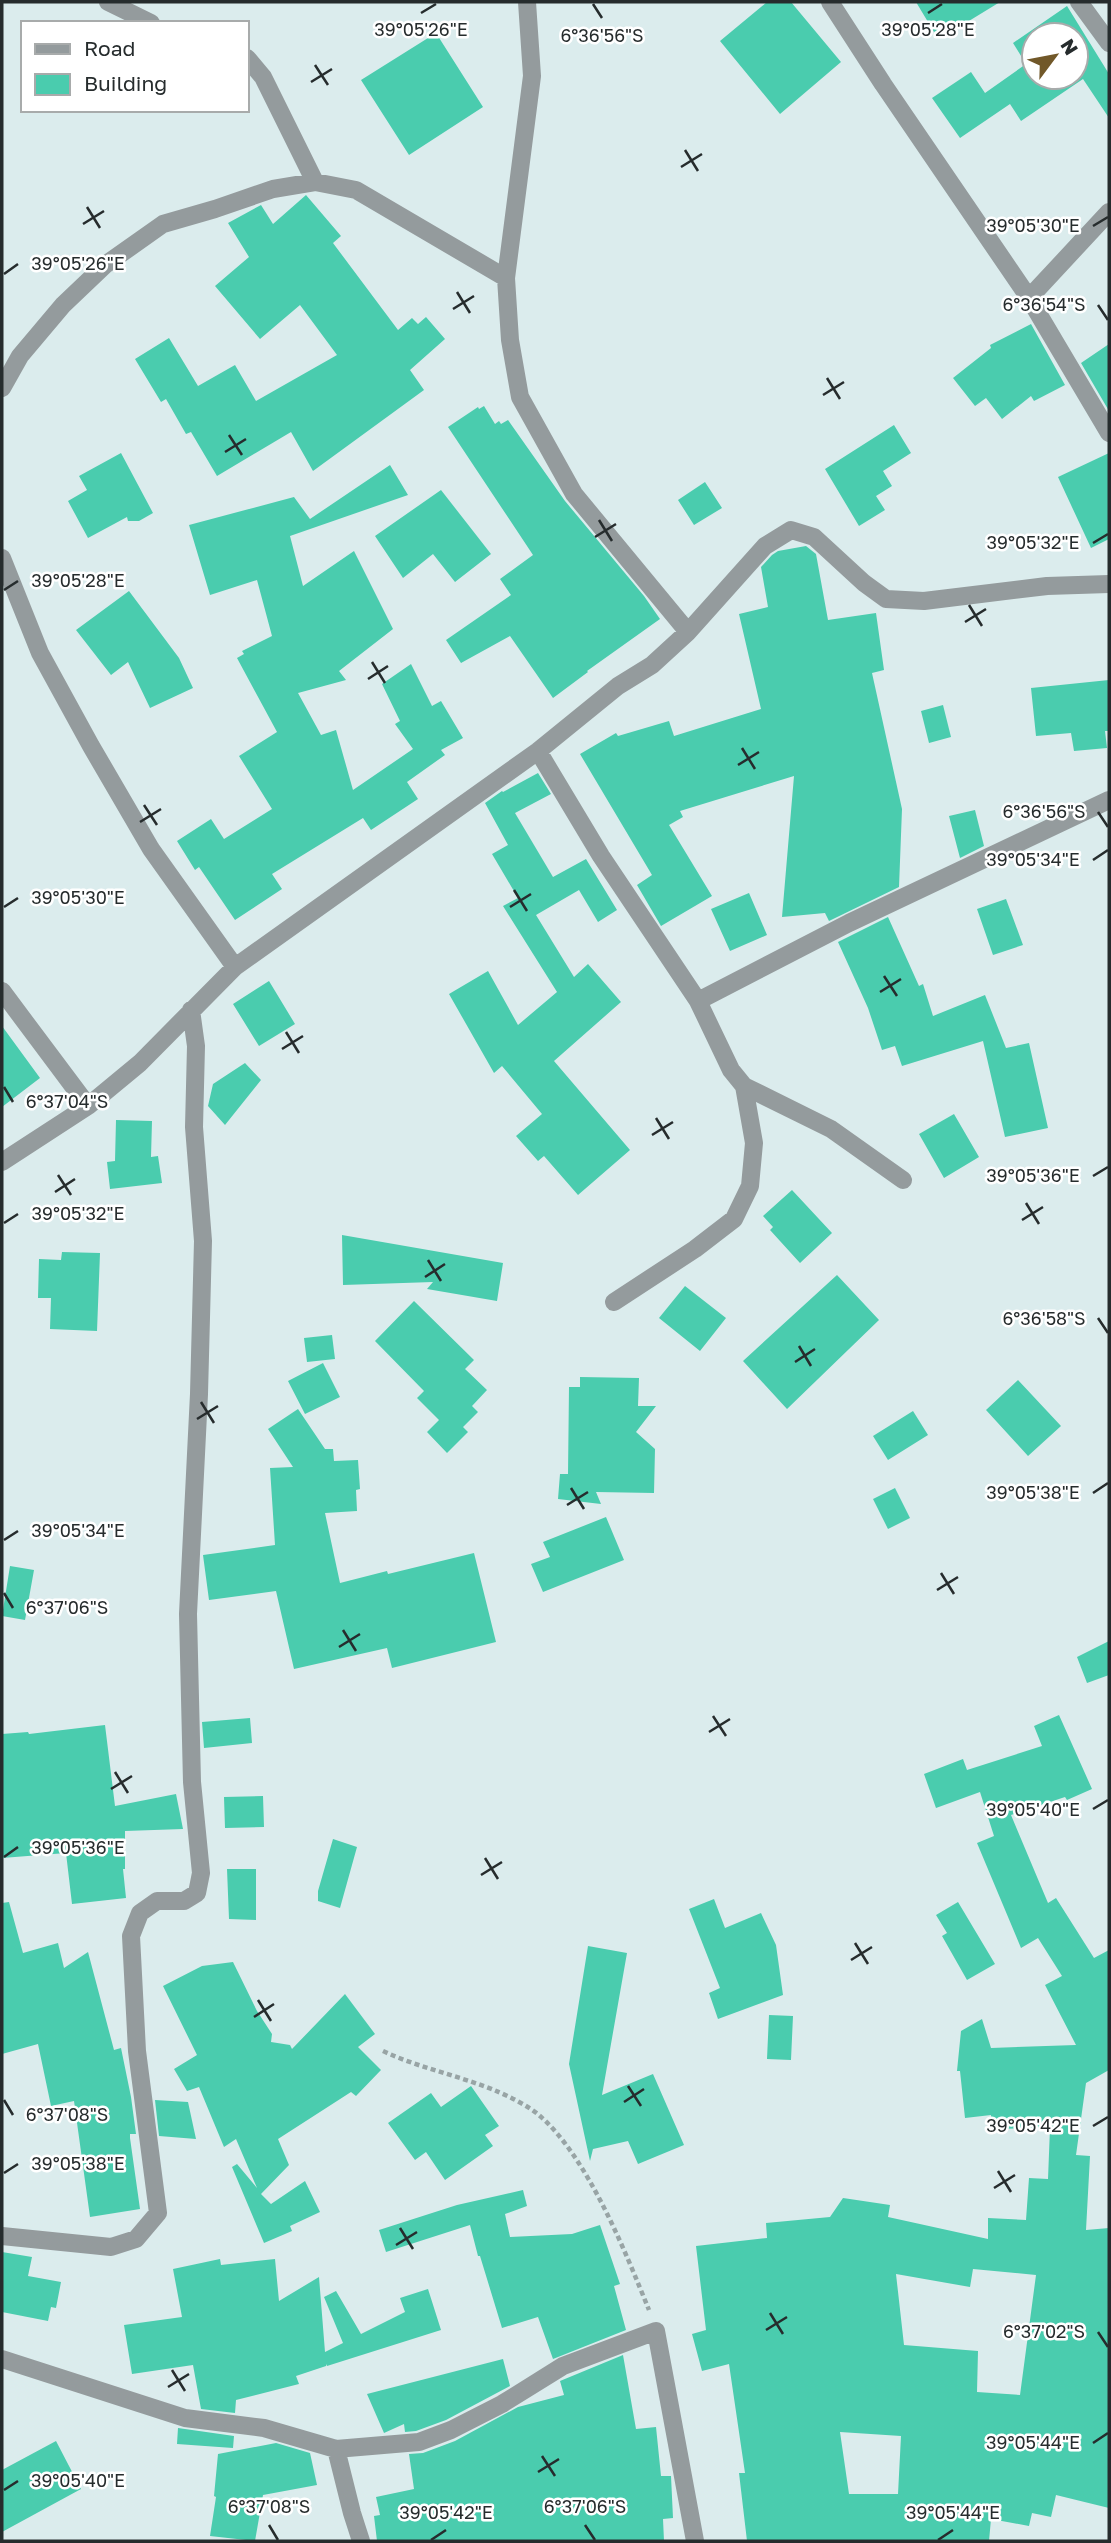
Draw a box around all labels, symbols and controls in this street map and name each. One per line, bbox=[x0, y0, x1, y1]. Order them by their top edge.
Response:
text: 39°05'26"E bbox=[374, 18, 468, 40]
text: 39°05'28"E bbox=[881, 18, 975, 40]
legend bbox=[21, 21, 248, 112]
north arrow bbox=[1020, 21, 1090, 91]
text: 6°36'56"S bbox=[560, 24, 644, 46]
text: Road bbox=[84, 35, 135, 61]
text: N bbox=[1056, 35, 1083, 59]
text: Building bbox=[84, 70, 167, 96]
text: 39°05'30"E bbox=[986, 214, 1080, 236]
text: 39°05'26"E bbox=[31, 252, 125, 274]
text: 6°36'54"S bbox=[1002, 293, 1086, 315]
text: 39°05'32"E bbox=[987, 531, 1079, 553]
text: 39°05'28"E bbox=[31, 569, 125, 591]
text: 6°36'56"S bbox=[1002, 800, 1086, 822]
text: 39°05'34"E bbox=[986, 848, 1080, 870]
text: 39°05'30"E bbox=[31, 886, 125, 908]
text: 6°37'04"S bbox=[26, 1090, 108, 1112]
text: 39°05'36"E bbox=[986, 1164, 1080, 1186]
text: 39°05'32"E bbox=[32, 1202, 124, 1224]
text: 6°36'58"S bbox=[1002, 1307, 1086, 1329]
text: 39°05'38"E bbox=[986, 1481, 1080, 1503]
text: 39°05'34"E bbox=[31, 1519, 125, 1541]
text: 6°37'06"S bbox=[26, 1596, 108, 1618]
text: 39°05'40"E bbox=[986, 1798, 1080, 1820]
text: 39°05'36"E bbox=[31, 1836, 125, 1858]
text: 6°37'08"S bbox=[26, 2103, 108, 2125]
text: 39°05'42"E bbox=[986, 2114, 1080, 2136]
text: 39°05'38"E bbox=[31, 2152, 125, 2174]
text: 6°37'02"S bbox=[1003, 2320, 1085, 2342]
text: 39°05'44"E bbox=[986, 2431, 1080, 2453]
text: 39°05'40"E bbox=[31, 2469, 125, 2491]
text: 6°37'08"S bbox=[228, 2495, 310, 2517]
text: 6°37'06"S bbox=[544, 2495, 626, 2517]
text: 39°05'42"E bbox=[399, 2501, 493, 2523]
text: 39°05'44"E bbox=[906, 2501, 1000, 2523]

